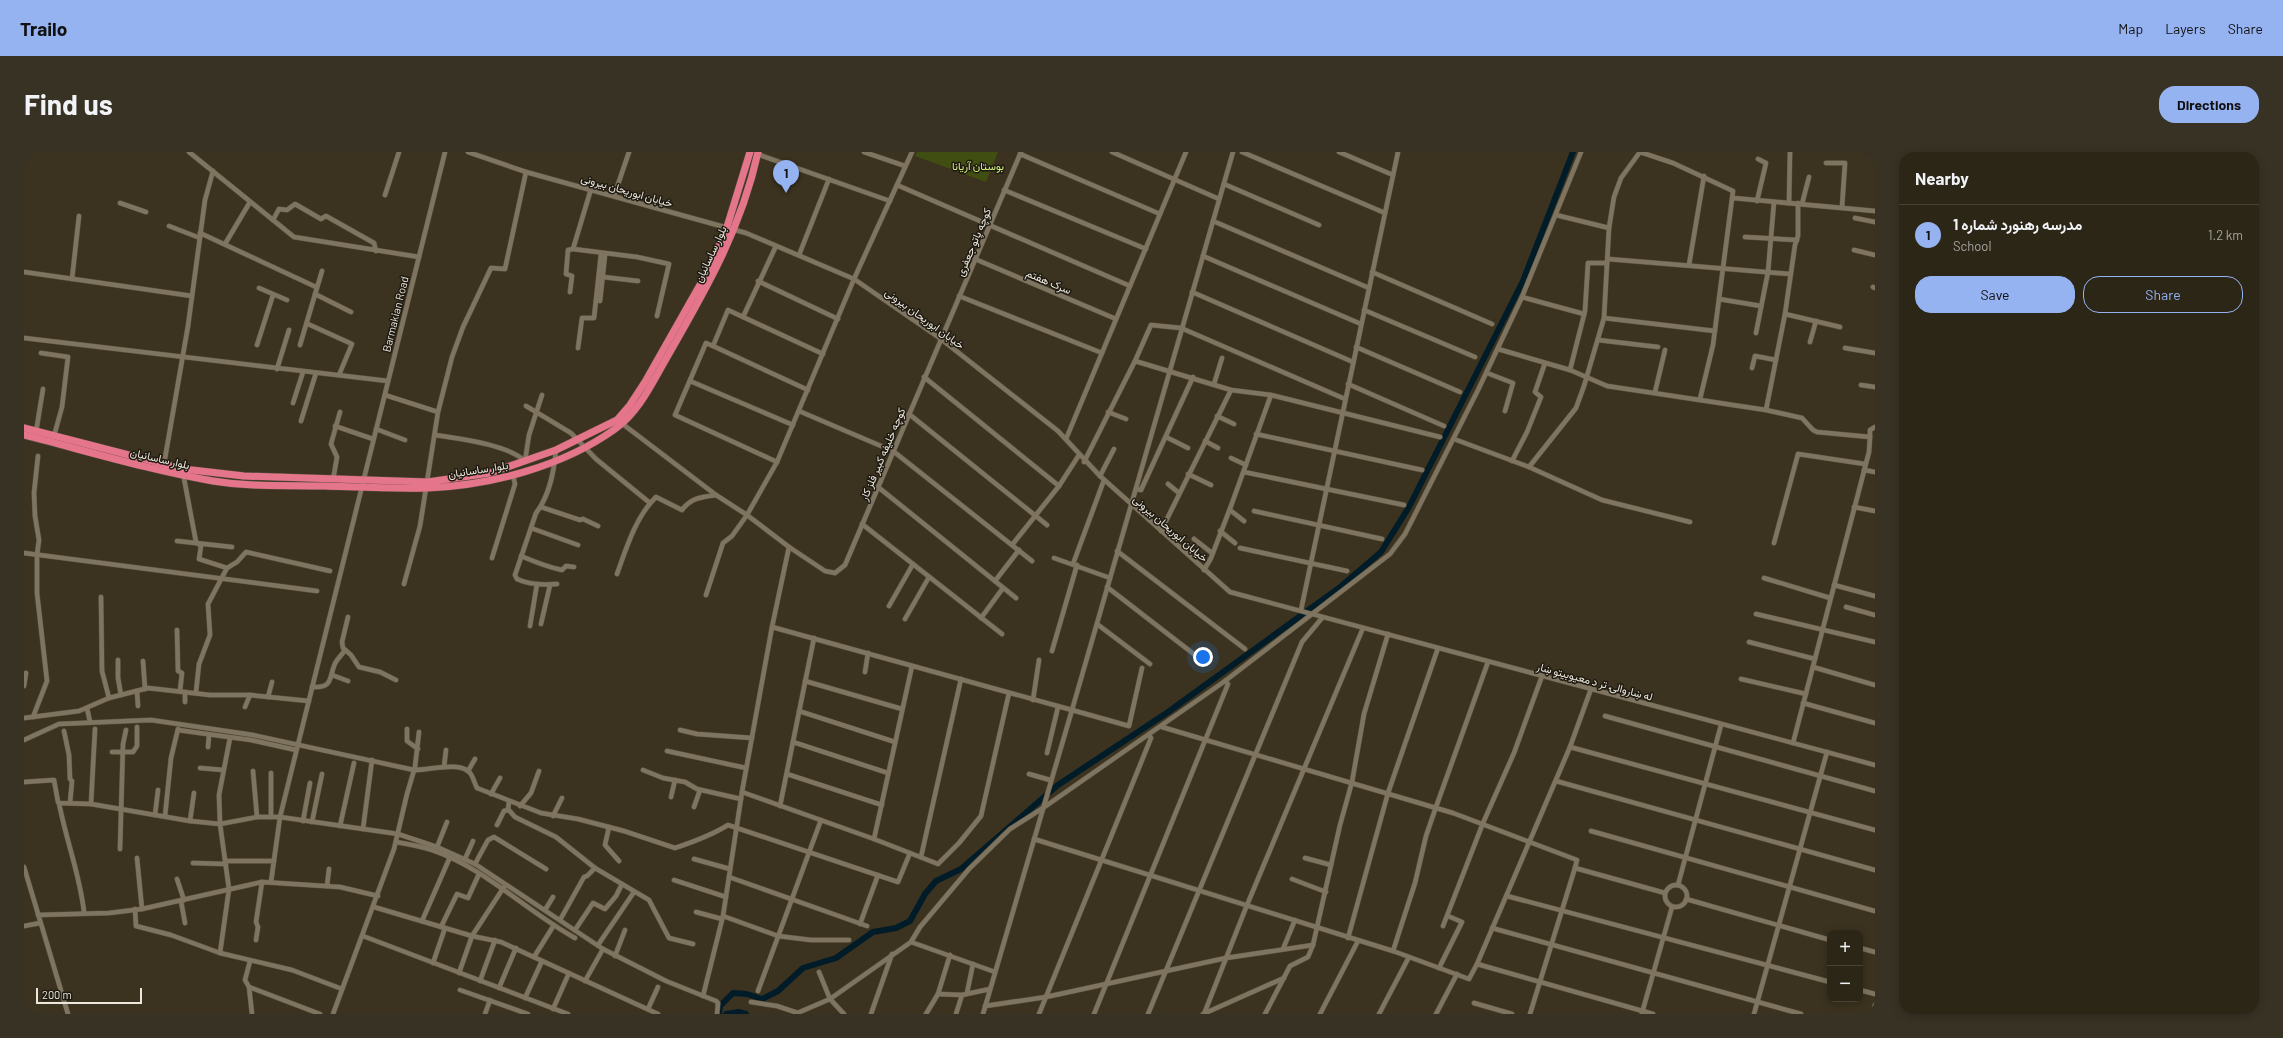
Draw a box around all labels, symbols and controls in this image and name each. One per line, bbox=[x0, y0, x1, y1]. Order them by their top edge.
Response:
text: Trailo bbox=[20, 17, 67, 40]
text: Map bbox=[2118, 20, 2143, 37]
text: Layers bbox=[2165, 20, 2206, 37]
text: Share bbox=[2228, 20, 2263, 37]
button: Directions bbox=[2159, 86, 2259, 123]
text: Find us bbox=[24, 87, 113, 121]
park label: بوستان آریانا bbox=[952, 159, 1004, 173]
pin: 1 bbox=[773, 160, 799, 193]
text: Nearby bbox=[1915, 168, 1969, 188]
street label: خیابان ابوریحان بیرونی bbox=[579, 171, 674, 210]
street label: کوچه پاتو جعفری bbox=[953, 206, 995, 279]
text: مدرسه رهنورد شماره 1 bbox=[1953, 215, 2082, 233]
street label: بلوار ساسانیان bbox=[691, 224, 730, 285]
text: 1 bbox=[1926, 227, 1930, 243]
text: 1.2 km bbox=[2208, 227, 2243, 243]
text: School bbox=[1953, 238, 1991, 254]
street label: سرک هفتم bbox=[1024, 266, 1074, 298]
street label: Barmakian Road bbox=[379, 275, 411, 353]
button: Save bbox=[1915, 276, 2075, 313]
button: Share bbox=[2083, 276, 2243, 313]
street label: خیابان ابوریحان بیرونی bbox=[882, 285, 967, 352]
street label: کوچه خلیفه کبیر فلز کار bbox=[856, 406, 909, 504]
street label: بلوار ساسانیان bbox=[129, 445, 191, 472]
street label: بلوار ساسانیان bbox=[447, 458, 509, 481]
street label: خیابان ابوریحان بیرونی bbox=[1130, 492, 1211, 565]
your location bbox=[1193, 647, 1213, 667]
street label: له ښاروالۍ تر د معیوبیتو ښار bbox=[1534, 659, 1654, 704]
map controls bbox=[1827, 930, 1863, 1002]
button: + bbox=[1827, 930, 1863, 966]
button: − bbox=[1827, 966, 1863, 1002]
scale bar bbox=[36, 986, 142, 1005]
text: 200 m bbox=[42, 988, 72, 1001]

